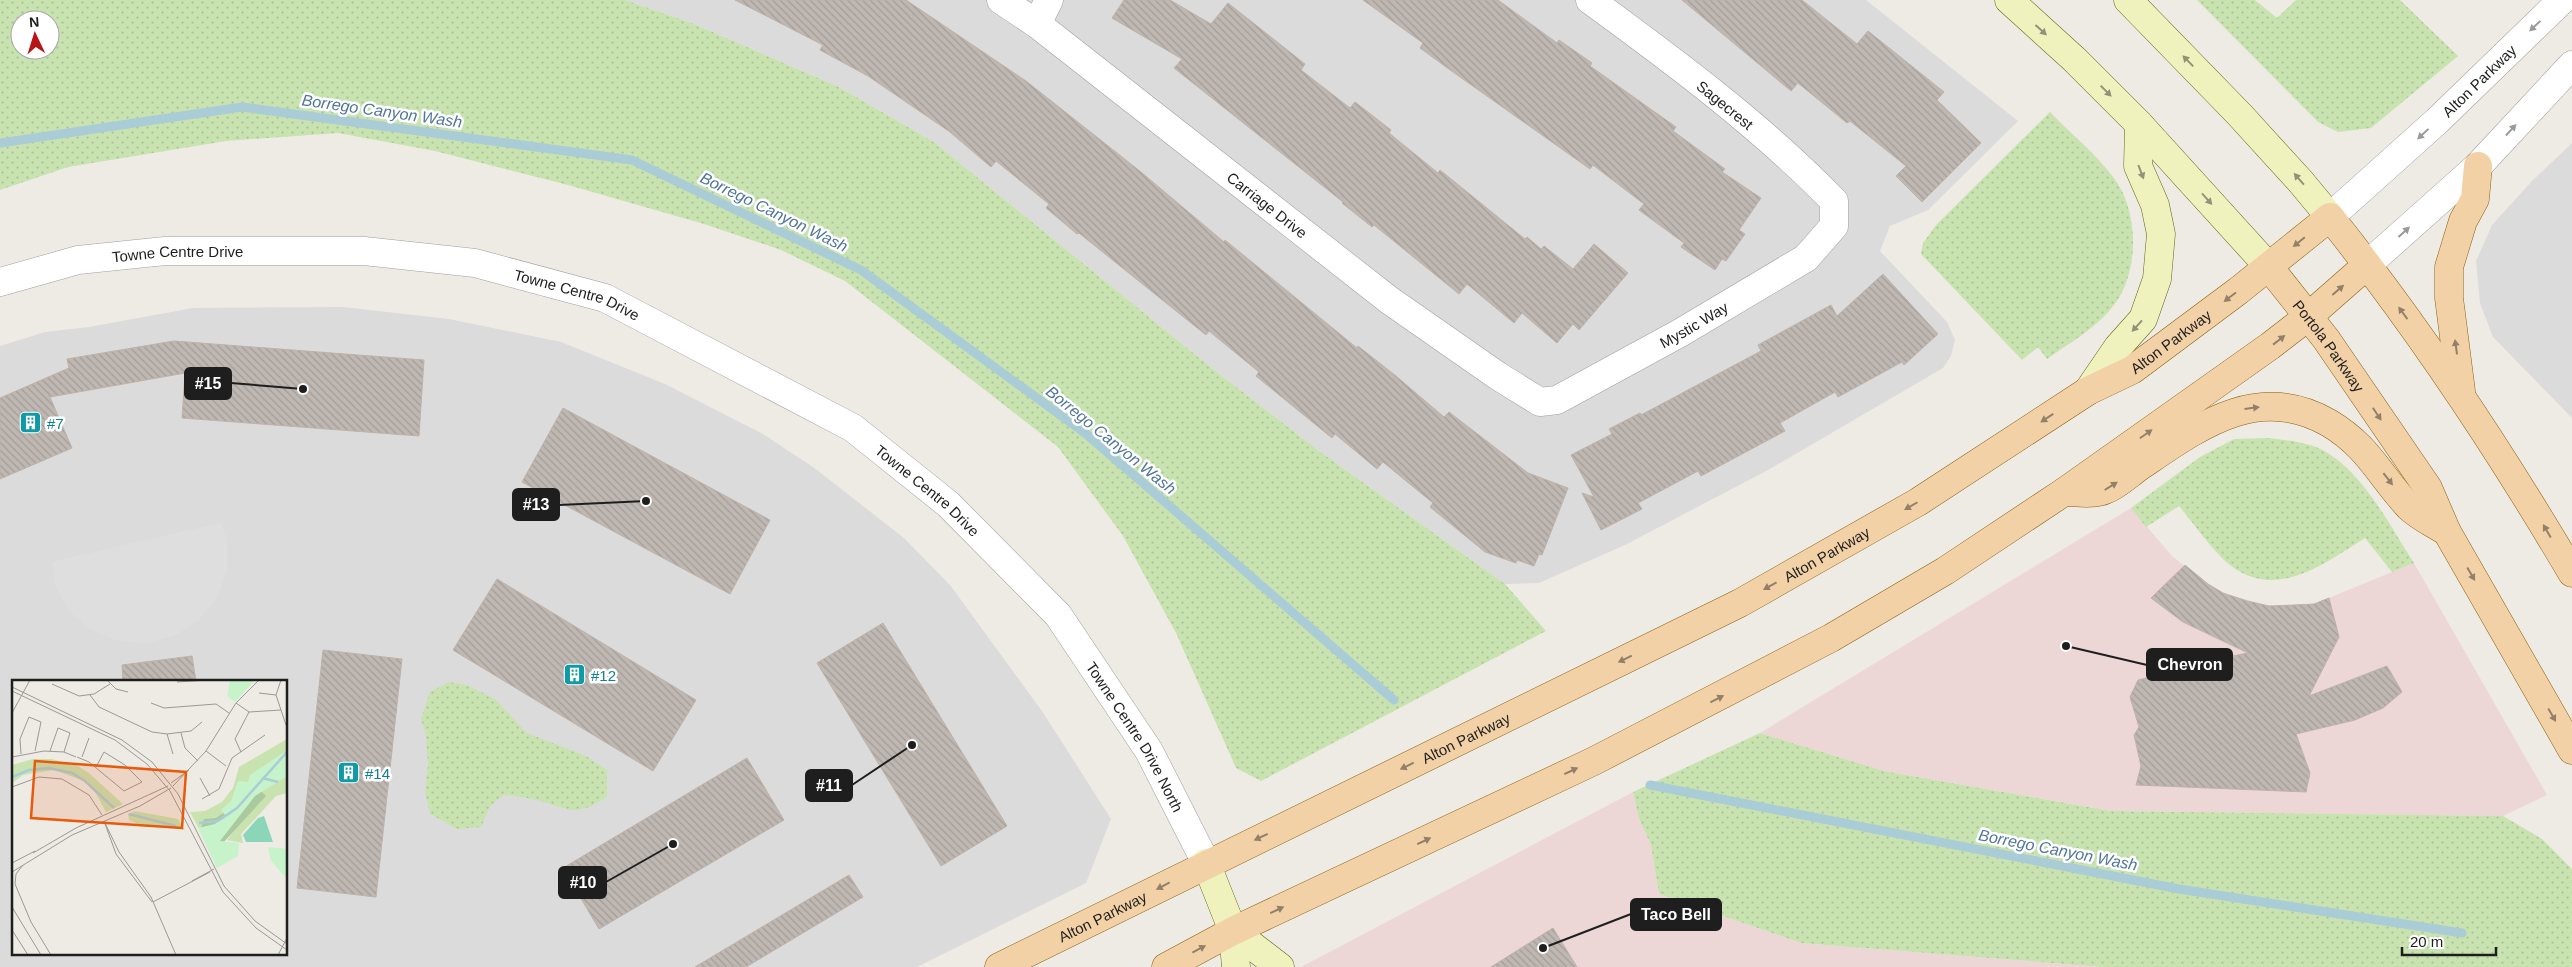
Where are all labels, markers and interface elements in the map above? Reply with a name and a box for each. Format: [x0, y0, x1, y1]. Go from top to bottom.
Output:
north arrow [10, 10, 60, 60]
text: N [28, 14, 40, 30]
one-way arrow [2529, 20, 2541, 32]
one-way arrow [2035, 24, 2048, 35]
street label: Alton Parkway [2438, 41, 2520, 120]
one-way arrow [2182, 55, 2194, 67]
street label: Sagecrest [1693, 77, 1757, 133]
one-way arrow [2100, 85, 2112, 97]
water label: Borrego Canyon Wash [301, 91, 463, 131]
one-way arrow [2505, 125, 2517, 137]
one-way arrow [2417, 128, 2429, 140]
one-way arrow [2137, 165, 2145, 180]
street label: Carriage Drive [1224, 168, 1311, 241]
water label: Borrego Canyon Wash [698, 169, 850, 255]
one-way arrow [2293, 174, 2305, 186]
one-way arrow [2201, 192, 2213, 204]
one-way arrow [2397, 226, 2409, 238]
one-way arrow [2293, 236, 2306, 247]
street label: Towne Centre Drive [111, 242, 243, 265]
street label: Towne Centre Drive [512, 265, 643, 323]
one-way arrow [2332, 284, 2344, 296]
one-way arrow [2224, 291, 2237, 302]
street label: Portola Parkway [2290, 297, 2368, 395]
street label: Mystic Way [1657, 298, 1731, 351]
street label: Alton Parkway [2127, 306, 2214, 377]
one-way arrow [2398, 306, 2408, 319]
one-way arrow [2131, 319, 2143, 331]
one-way arrow [2272, 334, 2285, 345]
one-way arrow [2451, 338, 2459, 354]
callout: #15 [185, 368, 231, 399]
text: #15 [195, 375, 221, 392]
water label: Borrego Canyon Wash [1043, 383, 1179, 498]
one-way arrow [2244, 404, 2260, 412]
one-way arrow [2372, 407, 2382, 420]
building icon: #7 [19, 411, 43, 435]
one-way arrow [2041, 413, 2054, 422]
place label: #7 [47, 415, 64, 432]
one-way arrow [2139, 429, 2153, 439]
street label: Towne Centre Drive [872, 441, 983, 539]
one-way arrow [2383, 473, 2393, 486]
one-way arrow [2104, 481, 2117, 491]
callout: #13 [513, 489, 559, 520]
text: #13 [523, 496, 549, 513]
one-way arrow [1904, 502, 1919, 510]
street label: Alton Parkway [1781, 523, 1873, 585]
one-way arrow [2543, 525, 2552, 538]
one-way arrow [2467, 567, 2476, 581]
one-way arrow [1762, 582, 1777, 590]
callout: Chevron [2147, 649, 2232, 680]
one-way arrow [1618, 655, 1632, 663]
text: Chevron [2158, 656, 2222, 673]
street label: Towne Centre Drive North [1083, 658, 1187, 815]
building icon: #12 [563, 663, 587, 687]
place label: #12 [591, 667, 616, 684]
inset map [12, 680, 288, 954]
one-way arrow [1709, 695, 1724, 703]
one-way arrow [2548, 708, 2557, 722]
street label: Alton Parkway [1419, 709, 1513, 767]
building icon: #14 [337, 761, 361, 785]
one-way arrow [1399, 762, 1414, 770]
place label: #14 [365, 765, 390, 782]
one-way arrow [1564, 767, 1578, 775]
callout: #11 [806, 770, 852, 801]
text: #11 [816, 777, 842, 794]
water label: Borrego Canyon Wash [1977, 826, 2139, 874]
one-way arrow [1254, 834, 1268, 842]
one-way arrow [1417, 836, 1431, 844]
callout: #10 [559, 867, 606, 898]
text: #10 [570, 874, 596, 891]
one-way arrow [1156, 882, 1170, 890]
street label: Alton Parkway [1055, 887, 1149, 945]
callout: Taco Bell [1631, 899, 1721, 930]
one-way arrow [1270, 905, 1284, 913]
text: Taco Bell [1641, 906, 1711, 923]
scale bar [2402, 924, 2496, 956]
text: 20 m [2410, 933, 2443, 950]
one-way arrow [1192, 945, 1207, 953]

